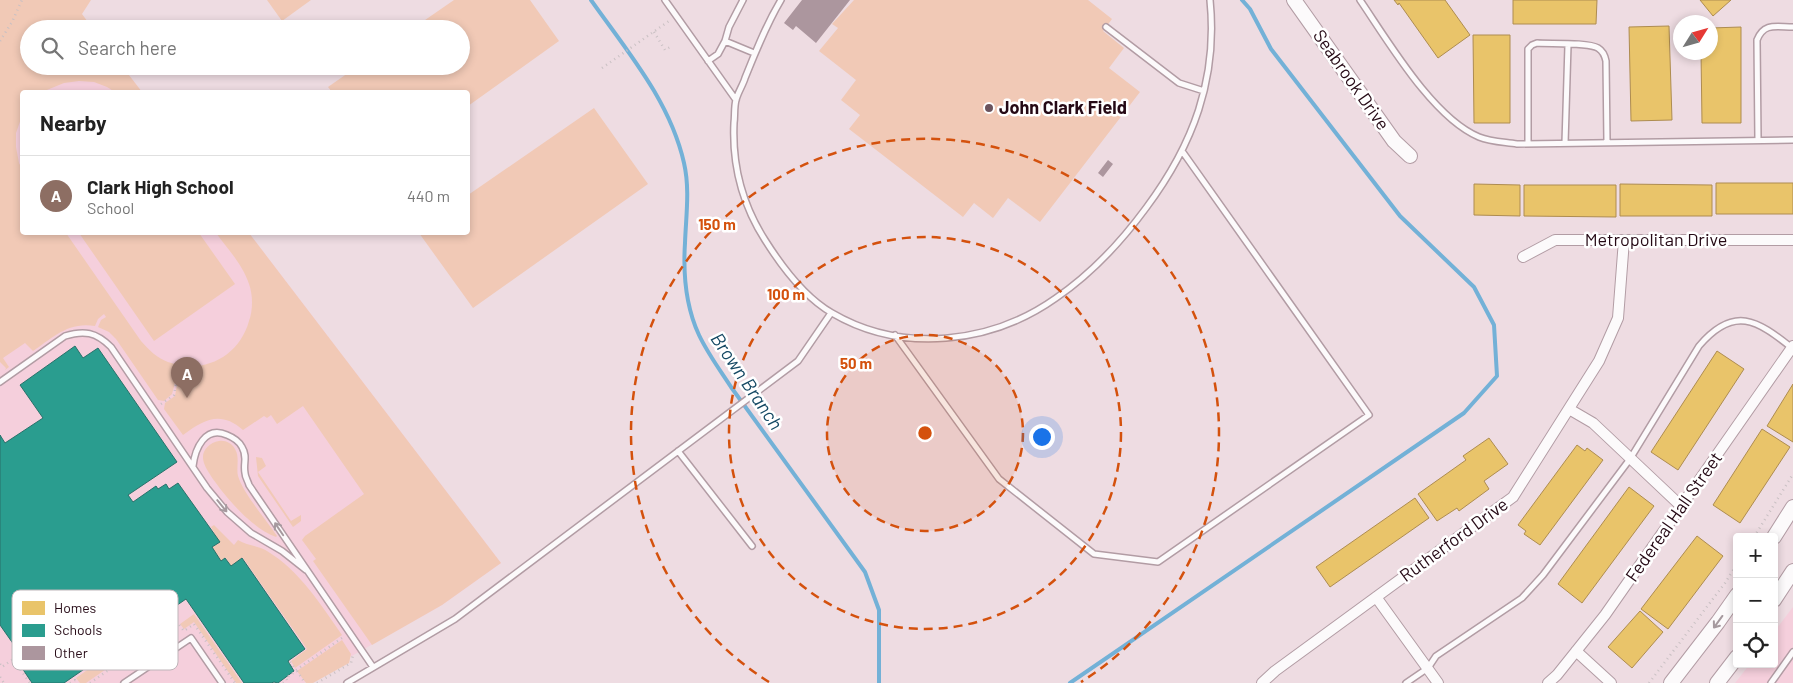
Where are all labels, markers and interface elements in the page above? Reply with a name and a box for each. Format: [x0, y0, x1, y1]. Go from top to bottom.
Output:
north arrow [1673, 15, 1718, 60]
search box [20, 20, 470, 75]
street label: Seabrook Drive [1309, 25, 1395, 134]
icon: search [38, 34, 66, 62]
text: Search here [78, 36, 177, 59]
place label: John Clark Field [999, 96, 1127, 118]
marker: John Clark Field [983, 102, 995, 114]
text: Nearby [40, 110, 106, 135]
text: Clark High School [87, 175, 234, 198]
text: A [51, 186, 61, 205]
text: 440 m [407, 186, 450, 205]
text: School [87, 198, 134, 217]
text: 150 m [698, 215, 736, 233]
street label: Metropolitan Drive [1585, 228, 1727, 250]
text: 100 m [767, 285, 805, 303]
water label: Brown Branch [707, 328, 788, 434]
text: 50 m [840, 354, 872, 372]
pin: A [171, 357, 203, 398]
centre of rings [916, 424, 934, 442]
your location [1029, 424, 1055, 450]
street label: Federeal Hall Street [1620, 447, 1726, 586]
street label: Rutherford Drive [1395, 493, 1512, 586]
one-way arrow [216, 499, 227, 512]
one-way arrow [274, 522, 284, 536]
map controls [1733, 533, 1778, 668]
button: + [1733, 533, 1778, 578]
button: − [1733, 578, 1778, 623]
legend [12, 590, 178, 670]
text: Homes [54, 599, 97, 616]
one-way arrow [1713, 614, 1723, 628]
text: Schools [54, 621, 102, 638]
button: locate [1733, 623, 1778, 668]
text: Other [54, 644, 88, 661]

